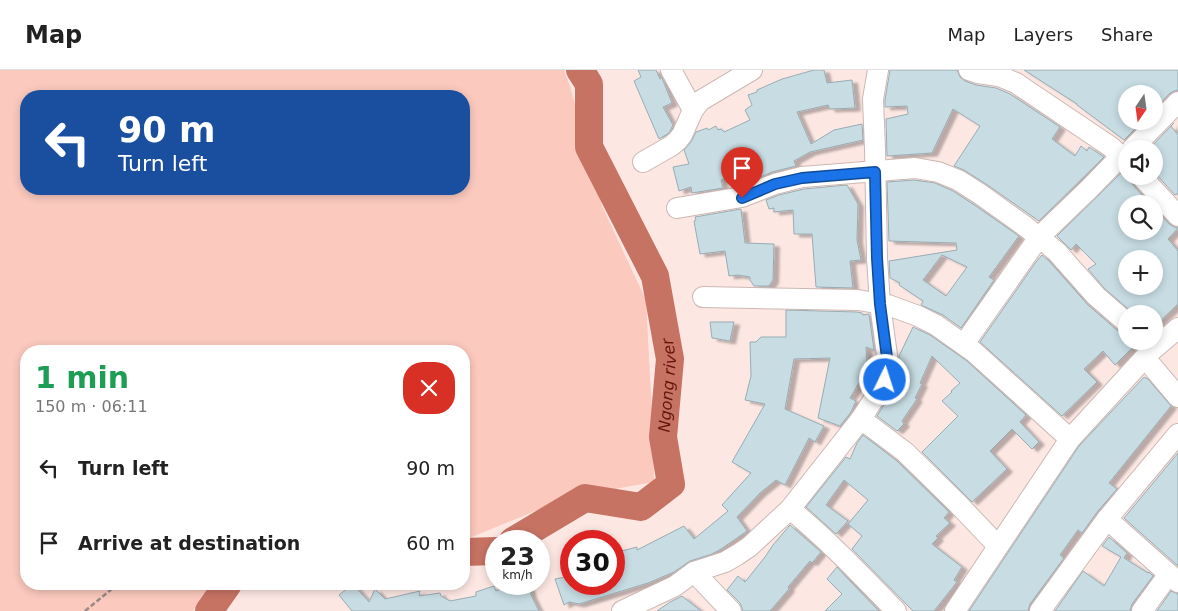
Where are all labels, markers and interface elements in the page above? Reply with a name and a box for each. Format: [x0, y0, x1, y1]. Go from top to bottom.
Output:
text: Map [25, 21, 82, 49]
text: Map [947, 24, 985, 45]
text: Layers [1013, 24, 1073, 45]
text: Share [1101, 24, 1153, 45]
north arrow [1118, 85, 1162, 130]
map controls [1118, 85, 1163, 350]
icon: left [35, 110, 100, 175]
text: 90 m [118, 110, 215, 150]
button: sound [1118, 140, 1163, 185]
pin [721, 147, 763, 198]
text: Turn left [118, 151, 207, 176]
icon: arrive [728, 154, 756, 182]
button: search [1118, 195, 1163, 240]
button: + [1118, 250, 1163, 295]
button: − [1118, 305, 1163, 350]
water label: Ngong river [654, 335, 680, 433]
position arrow [858, 353, 910, 405]
text: 1 min [35, 360, 129, 395]
button: close [403, 362, 455, 414]
text: 150 m · 06:11 [35, 397, 148, 416]
icon: left [35, 454, 63, 482]
text: Turn left [78, 457, 169, 479]
text: 90 m [406, 457, 455, 479]
icon: arrive [35, 529, 63, 557]
speed limit sign: 30 [560, 530, 625, 595]
text: Arrive at destination [78, 532, 300, 554]
text: 60 m [406, 532, 455, 554]
text: 23 [500, 542, 535, 571]
text: km/h [502, 568, 533, 582]

